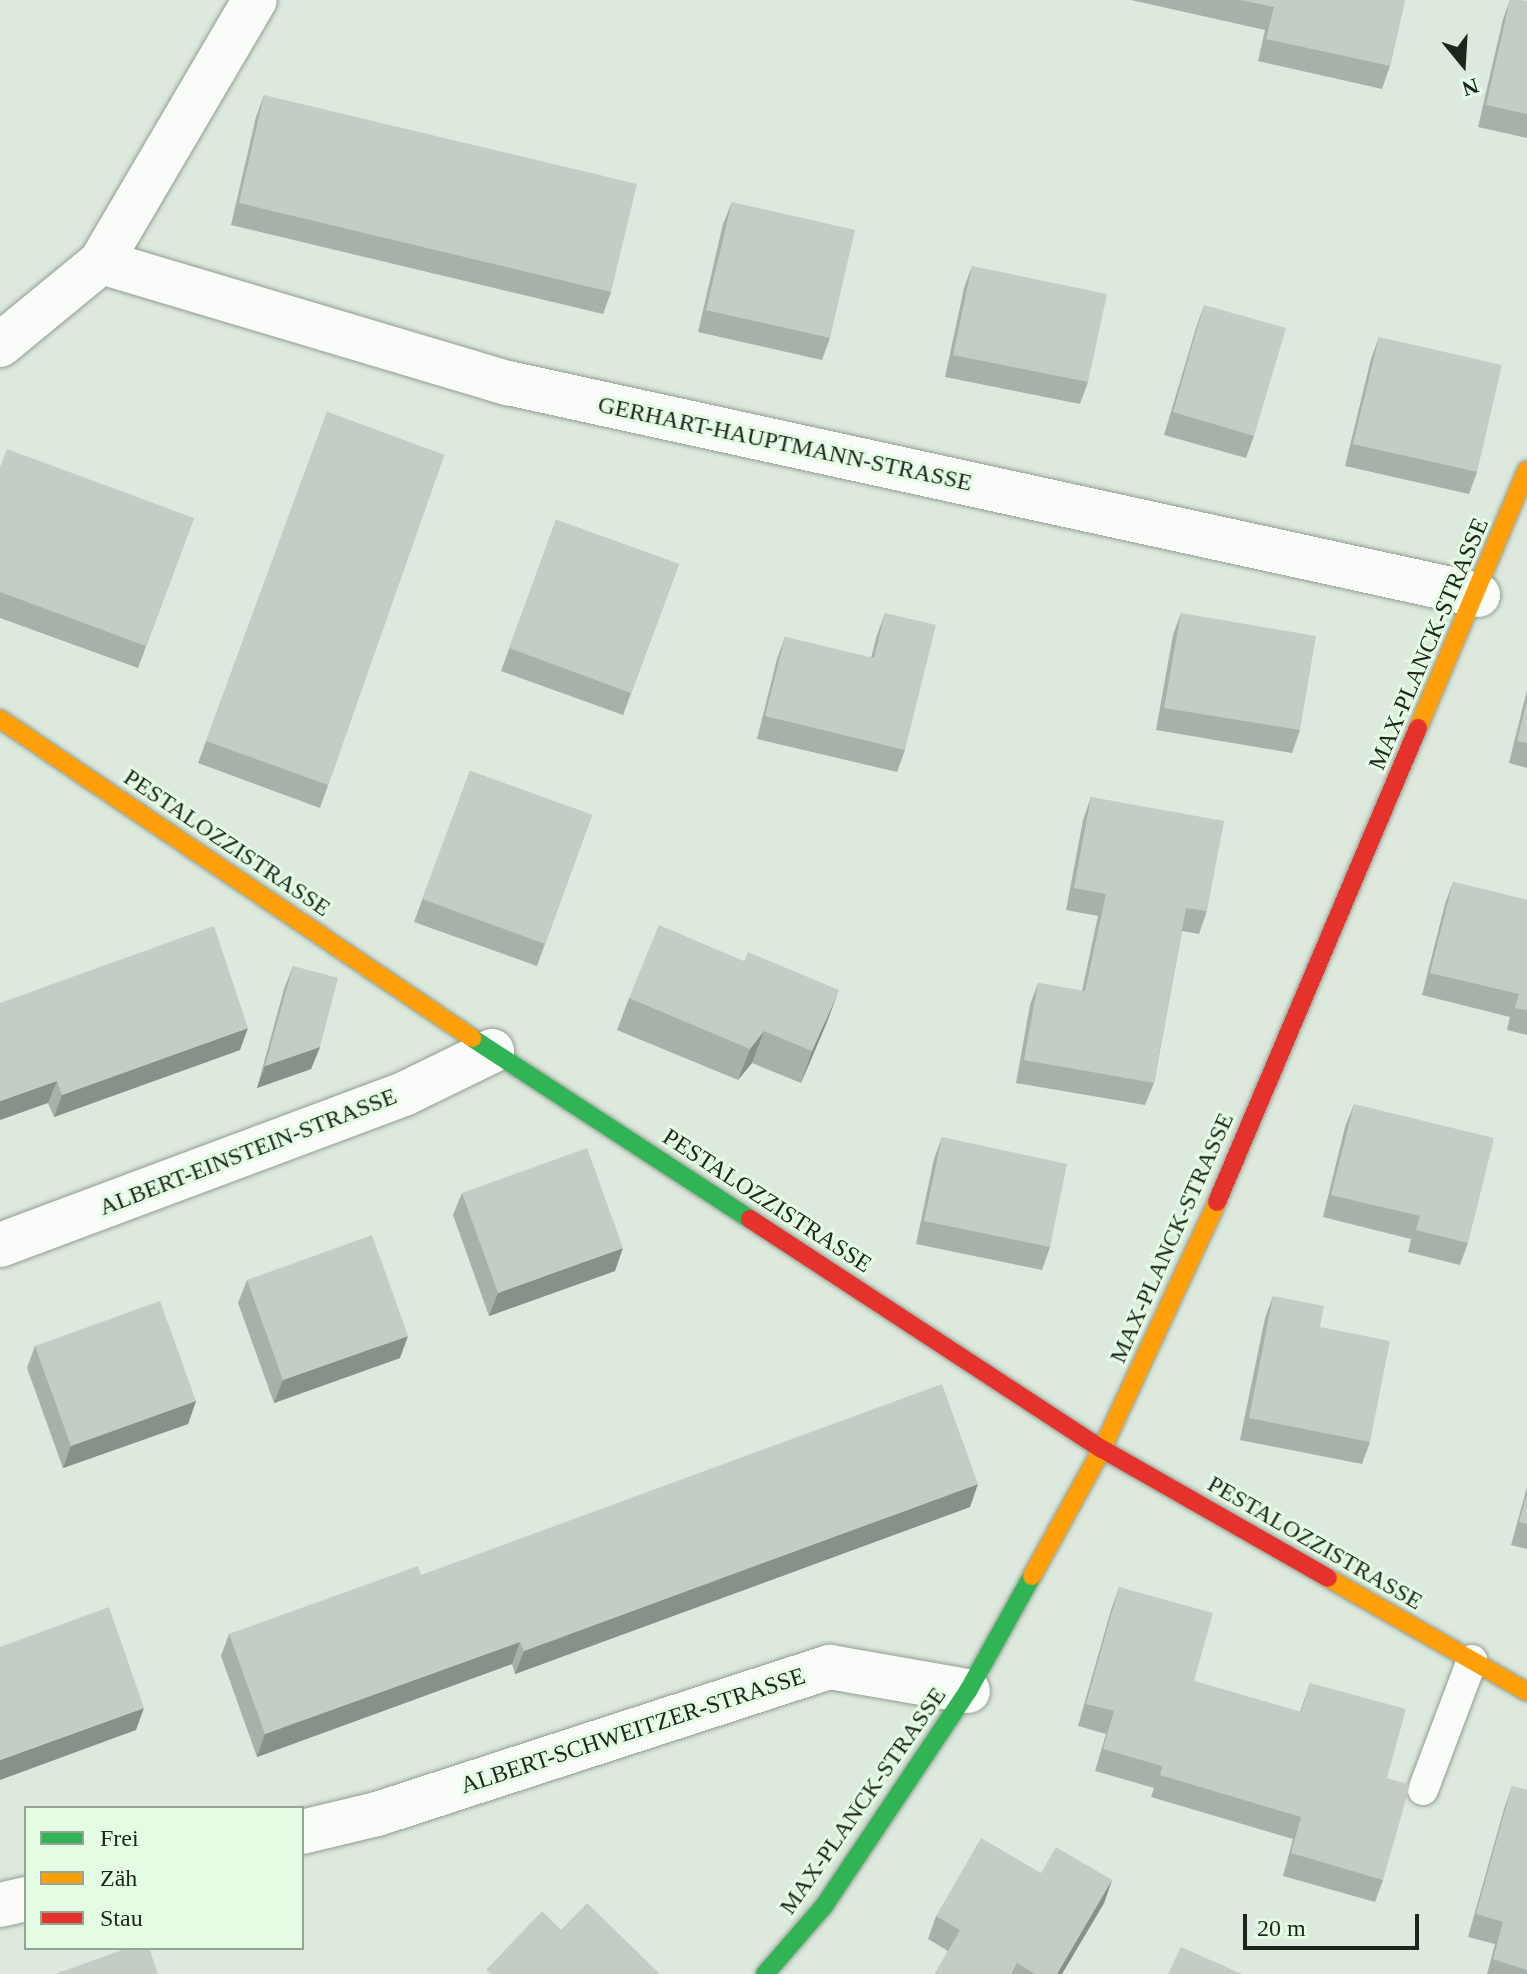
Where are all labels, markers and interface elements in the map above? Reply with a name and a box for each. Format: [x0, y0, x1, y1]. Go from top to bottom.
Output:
north arrow [1423, 24, 1503, 104]
text: N [1459, 73, 1482, 102]
street label: GERHART-HAUPTMANN-STRASSE [595, 390, 975, 498]
street label: MAX-PLANCK-STRASSE [1363, 514, 1495, 774]
street label: PESTALOZZISTRASSE [118, 763, 336, 923]
street label: ALBERT-EINSTEIN-STRASSE [95, 1082, 401, 1222]
street label: MAX-PLANCK-STRASSE [1104, 1108, 1240, 1368]
street label: PESTALOZZISTRASSE [657, 1123, 877, 1279]
street label: PESTALOZZISTRASSE [1202, 1470, 1428, 1616]
street label: ALBERT-SCHWEITZER-STRASSE [457, 1662, 809, 1800]
street label: MAX-PLANCK-STRASSE [774, 1682, 952, 1920]
legend [24, 1806, 304, 1950]
text: Frei [100, 1825, 139, 1851]
text: Zäh [100, 1865, 137, 1891]
scale bar [1247, 1898, 1423, 1948]
text: Stau [100, 1905, 143, 1931]
text: 20 m [1257, 1915, 1306, 1941]

